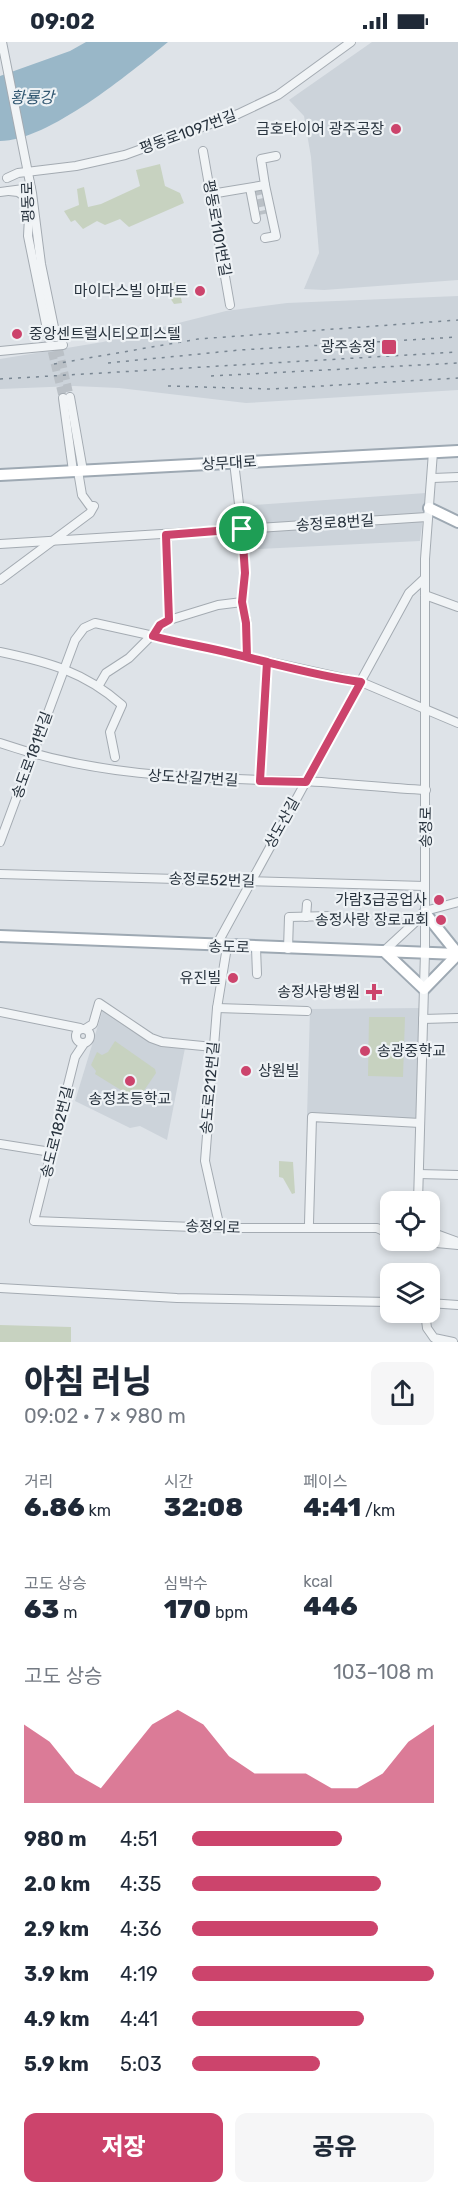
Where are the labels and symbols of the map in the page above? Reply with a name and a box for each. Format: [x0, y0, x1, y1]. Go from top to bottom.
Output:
water label: 황룡강 [10, 88, 56, 107]
street label: 평동로1097번길 [137, 106, 239, 158]
place label: 금호타이어 광주공장 [256, 120, 384, 138]
marker: 금호타이어 광주공장 [389, 122, 403, 136]
street label: 평동로1101번길 [200, 178, 234, 278]
street label: 평동로 [18, 181, 38, 223]
place label: 마이다스빌 아파트 [74, 282, 188, 300]
marker: 마이다스빌 아파트 [193, 284, 207, 298]
place label: 중앙센트럴시티오피스텔 [29, 325, 181, 343]
marker: 중앙센트럴시티오피스텔 [10, 327, 24, 341]
place label: 광주송정 [321, 338, 376, 356]
marker: 광주송정 [380, 338, 398, 356]
street label: 상무대로 [201, 453, 257, 473]
pin [216, 503, 267, 554]
street label: 송정로8번길 [295, 511, 375, 535]
street label: 송도로181번길 [8, 709, 56, 801]
street label: 상도산길7번길 [147, 767, 239, 789]
street label: 상도산길 [261, 794, 303, 852]
street label: 송정로 [417, 806, 435, 848]
street label: 송정로52번길 [168, 869, 256, 891]
place label: 가람3급공업사 [335, 891, 427, 909]
marker: 가람3급공업사 [432, 893, 446, 907]
place label: 송정사랑 장로교회 [315, 911, 429, 929]
marker: 송정사랑 장로교회 [434, 913, 448, 927]
street label: 송도로 [208, 937, 250, 957]
place label: 유진빌 [180, 969, 221, 987]
marker: 유진빌 [226, 971, 240, 985]
place label: 송정사랑병원 [277, 983, 360, 1001]
marker: 송정사랑병원 [365, 983, 383, 1001]
street label: 송도로212번길 [197, 1041, 223, 1135]
place label: 송광중학교 [377, 1042, 446, 1060]
marker: 송광중학교 [358, 1044, 372, 1058]
place label: 상원빌 [258, 1062, 299, 1080]
marker: 상원빌 [239, 1064, 253, 1078]
marker: 송정초등학교 [123, 1074, 137, 1088]
street label: 송도로182번길 [37, 1084, 77, 1180]
place label: 송정초등학교 [89, 1090, 171, 1108]
street label: 송정외로 [185, 1217, 241, 1237]

